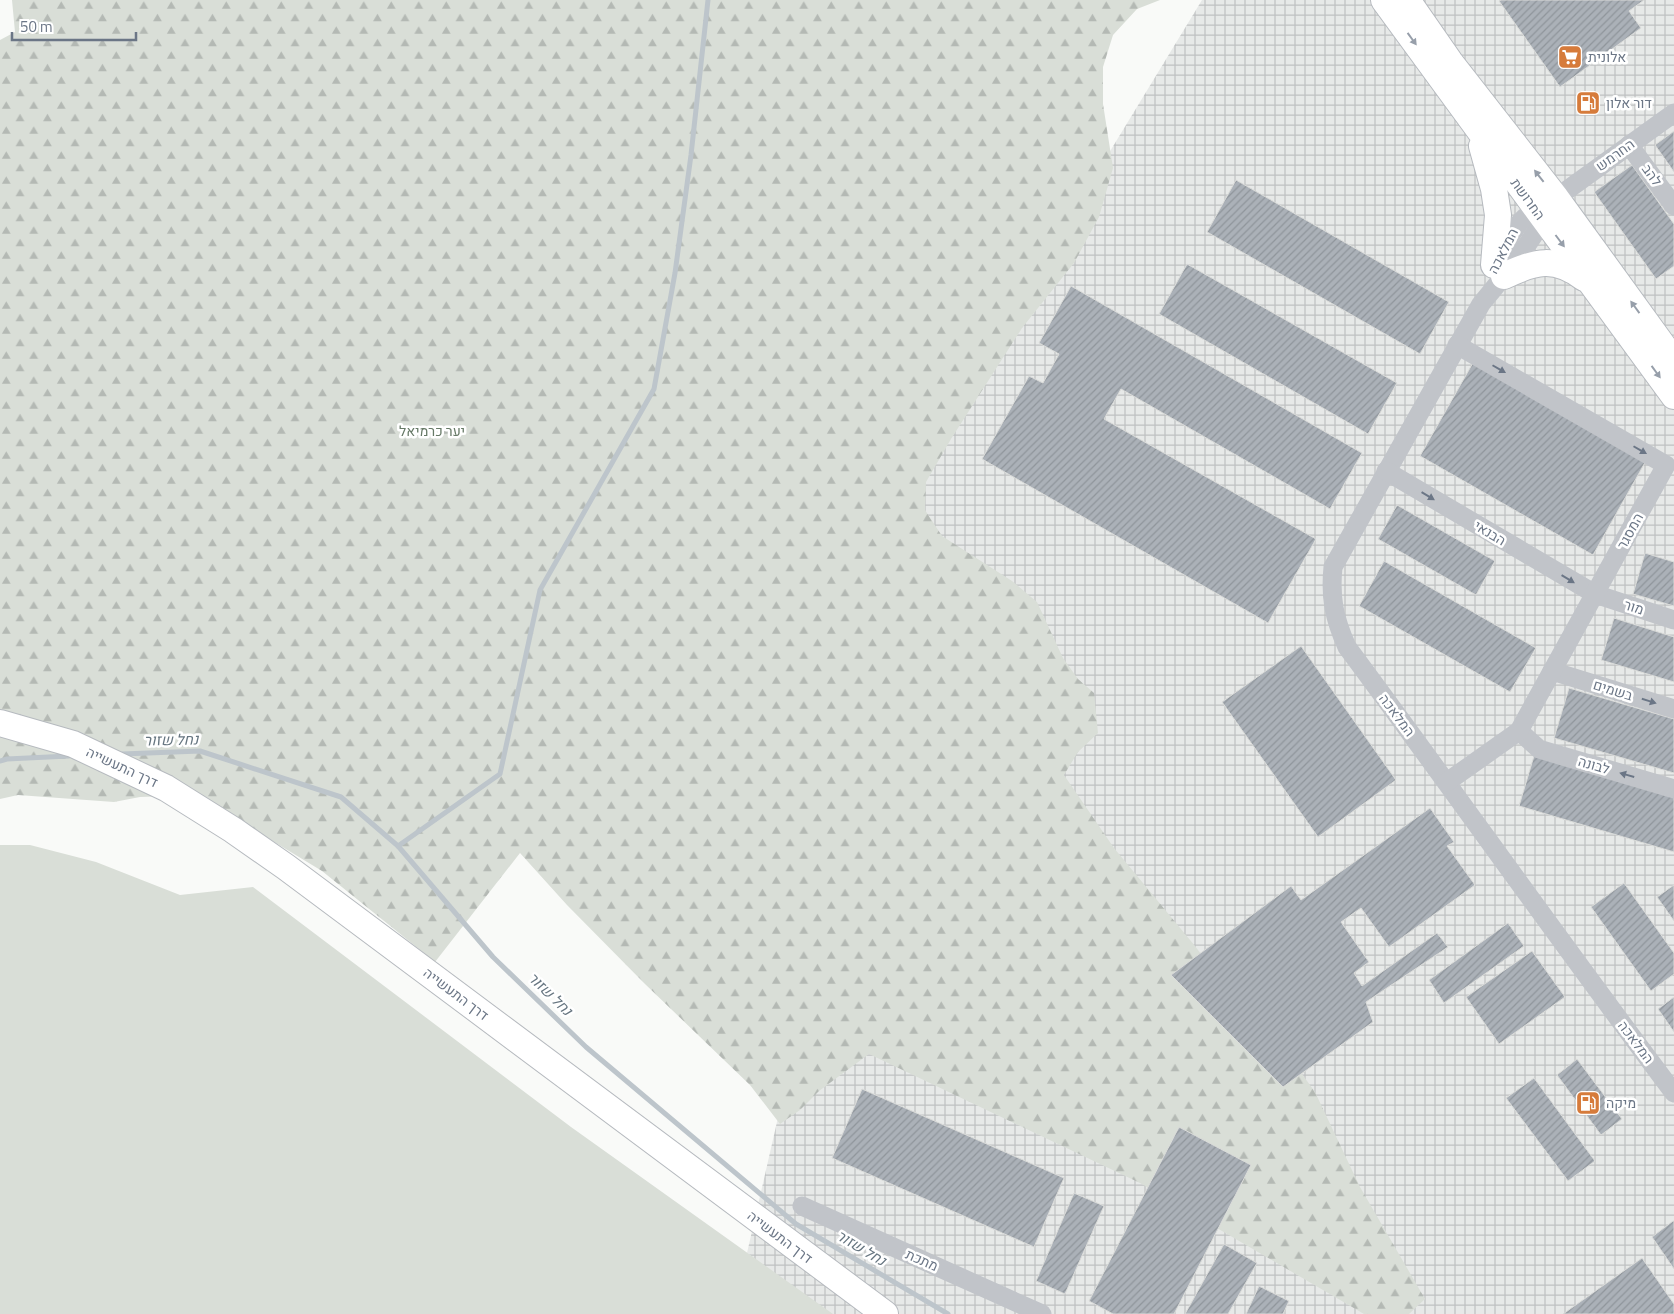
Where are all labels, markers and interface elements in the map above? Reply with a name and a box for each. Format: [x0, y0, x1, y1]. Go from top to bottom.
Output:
scale bar [12, 10, 136, 42]
text: 50 m [20, 15, 53, 38]
one-way arrow [1407, 33, 1417, 46]
supermarket icon: אלונית [1557, 44, 1583, 70]
place label: אלונית [1588, 46, 1626, 67]
fuel station icon: דור אלון [1575, 90, 1601, 116]
place label: דור אלון [1606, 92, 1652, 113]
street label: החרמש [1591, 133, 1639, 176]
street label: להב [1637, 159, 1668, 190]
one-way arrow [1533, 170, 1544, 183]
street label: החרושת [1506, 173, 1551, 224]
street label: המלאכה [1482, 224, 1523, 277]
one-way arrow [1555, 234, 1565, 248]
one-way arrow [1630, 300, 1640, 314]
one-way arrow [1492, 365, 1507, 373]
one-way arrow [1651, 365, 1661, 379]
park label: יער כרמיאל [399, 420, 465, 441]
one-way arrow [1633, 446, 1647, 454]
one-way arrow [1422, 491, 1435, 500]
street label: המסגר [1611, 509, 1648, 553]
street label: הבנאי [1470, 515, 1510, 550]
one-way arrow [1561, 574, 1574, 583]
street label: מור [1621, 593, 1647, 620]
street label: בשמים [1591, 674, 1636, 706]
street label: המלאכה [1374, 689, 1421, 741]
one-way arrow [1642, 698, 1657, 706]
water label: נחל שזור [144, 727, 200, 751]
street label: דרך התעשייה [83, 741, 162, 792]
street label: לבונה [1576, 750, 1612, 779]
one-way arrow [1620, 771, 1635, 779]
street label: דרך התעשייה [419, 962, 493, 1025]
water label: נחל שזור [523, 966, 579, 1022]
street label: המלאכה [1613, 1016, 1660, 1068]
fuel station icon: מיקה [1575, 1090, 1601, 1116]
place label: מיקה [1606, 1092, 1636, 1113]
street label: דרך התעשייה [743, 1205, 817, 1268]
water label: נחל שזור [832, 1224, 892, 1272]
street label: מתכת [902, 1243, 942, 1276]

